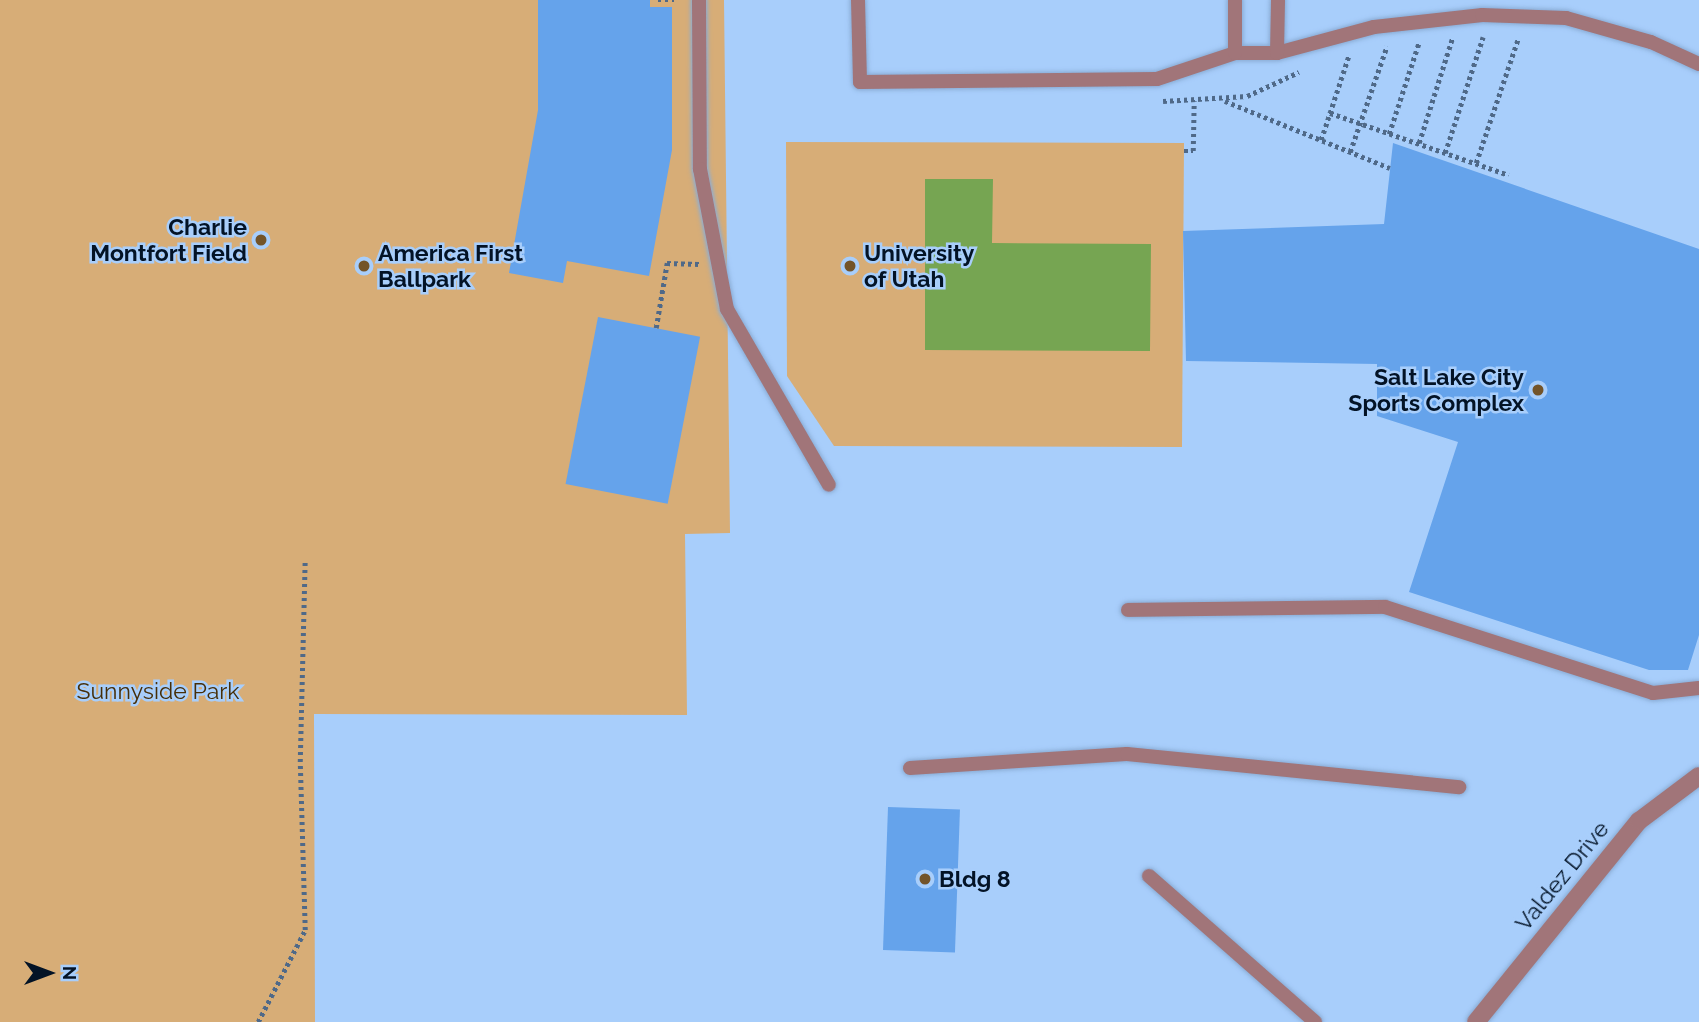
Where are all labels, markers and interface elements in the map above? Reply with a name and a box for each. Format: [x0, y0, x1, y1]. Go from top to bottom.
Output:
place label: Charlie Montfort Field [90, 213, 247, 267]
marker: Charlie Montfort Field [253, 232, 269, 248]
place label: America First Ballpark [378, 239, 523, 293]
place label: University of Utah [864, 239, 974, 293]
marker: America First Ballpark [356, 258, 372, 274]
marker: University of Utah [842, 258, 858, 274]
place label: Salt Lake City Sports Complex [1348, 363, 1524, 417]
marker: Salt Lake City Sports Complex [1530, 382, 1546, 398]
park label: Sunnyside Park [76, 677, 240, 705]
street label: Valdez Drive [1509, 816, 1615, 936]
place label: Bldg 8 [939, 865, 1011, 893]
marker: Bldg 8 [917, 871, 933, 887]
north arrow [14, 938, 84, 1008]
text: N [59, 966, 81, 980]

